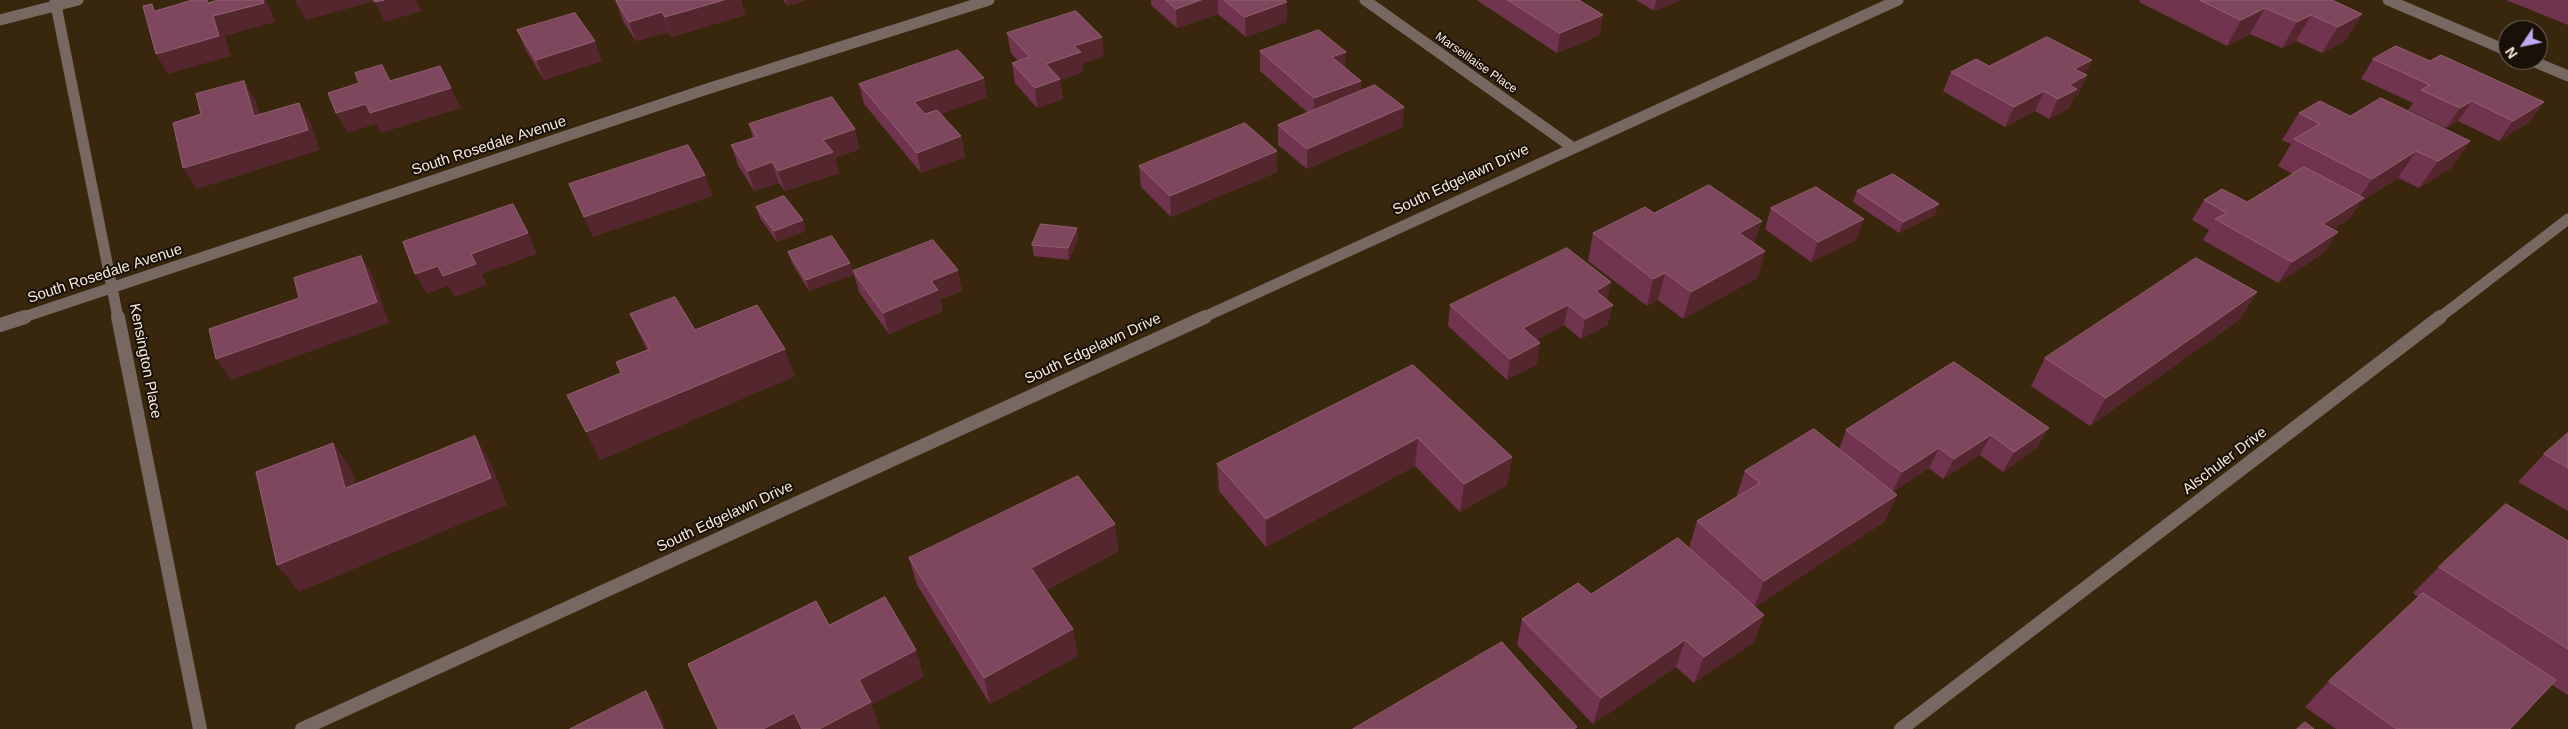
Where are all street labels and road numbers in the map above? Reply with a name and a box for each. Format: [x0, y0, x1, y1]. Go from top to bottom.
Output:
street label: Marseillaise Place [1432, 29, 1520, 97]
street label: South Rosedale Avenue [409, 112, 569, 180]
street label: South Edgelawn Drive [1390, 140, 1532, 220]
street label: South Rosedale Avenue [25, 240, 185, 308]
street label: Kensington Place [125, 302, 165, 420]
street label: South Edgelawn Drive [1022, 309, 1164, 389]
street label: Alschuler Drive [2179, 423, 2271, 499]
street label: South Edgelawn Drive [654, 477, 796, 557]

